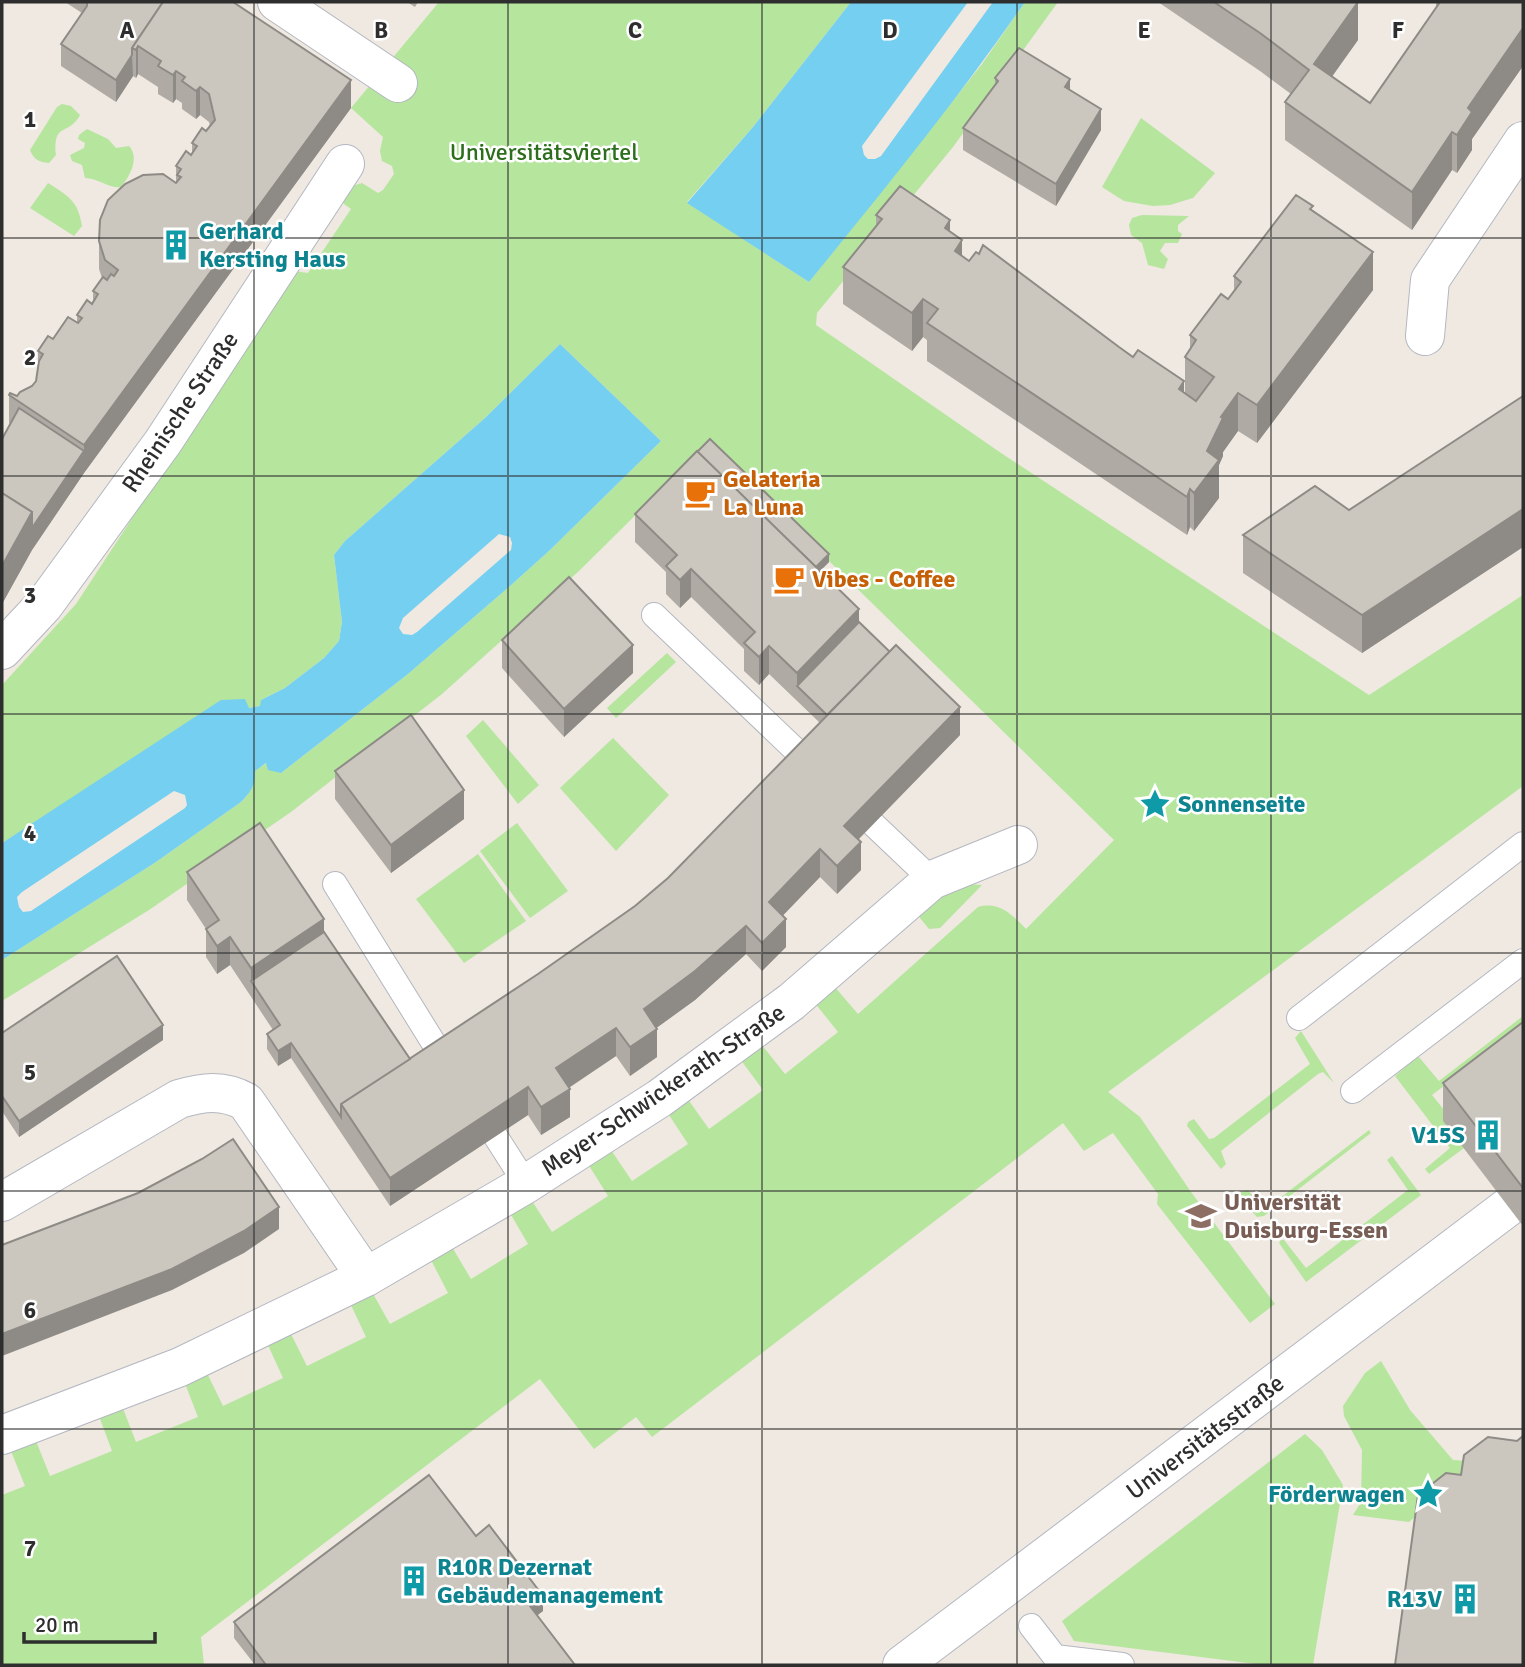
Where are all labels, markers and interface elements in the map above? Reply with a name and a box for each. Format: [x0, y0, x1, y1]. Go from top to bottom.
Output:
text: A [120, 16, 135, 45]
text: B [374, 16, 388, 45]
text: C [628, 16, 642, 45]
text: D [882, 16, 898, 45]
text: E [1137, 16, 1151, 45]
text: F [1392, 16, 1404, 45]
text: 1 [24, 105, 36, 134]
park label: Universitätsviertel [450, 137, 638, 167]
place label: Gerhard Kersting Haus [199, 216, 346, 274]
building icon: Gerhard Kersting Haus [159, 228, 193, 262]
street label: Rheinische Straße [115, 326, 245, 498]
text: 2 [24, 343, 36, 372]
place label: Gelateria La Luna [723, 464, 821, 522]
cafe icon: Gelateria La Luna [683, 476, 717, 510]
cafe icon: Vibes - Coffee [772, 562, 806, 596]
place label: Vibes - Coffee [812, 564, 955, 594]
text: 3 [24, 581, 36, 610]
place icon: Sonnenseite [1138, 787, 1172, 821]
place label: Sonnenseite [1178, 789, 1306, 819]
text: 4 [24, 819, 36, 848]
street label: Meyer-Schwickerath-Straße [535, 997, 791, 1183]
text: 5 [24, 1058, 36, 1087]
building icon: V15S [1471, 1118, 1505, 1152]
place label: V15S [1411, 1120, 1465, 1150]
place label: Universität Duisburg-Essen [1224, 1187, 1388, 1245]
school or university icon: Universität Duisburg-Essen [1184, 1199, 1218, 1233]
text: 6 [24, 1296, 36, 1325]
street label: Universitätsstraße [1120, 1368, 1290, 1506]
place icon: Förderwagen [1411, 1477, 1445, 1511]
place label: Förderwagen [1268, 1479, 1405, 1509]
text: 7 [24, 1534, 36, 1563]
place label: R10R Dezernat Gebäudemanagement [437, 1552, 663, 1610]
building icon: R10R Dezernat Gebäudemanagement [397, 1564, 431, 1598]
building icon: R13V [1448, 1582, 1482, 1616]
place label: R13V [1387, 1584, 1442, 1614]
scale bar [24, 1600, 156, 1644]
text: 20 m [35, 1612, 79, 1638]

